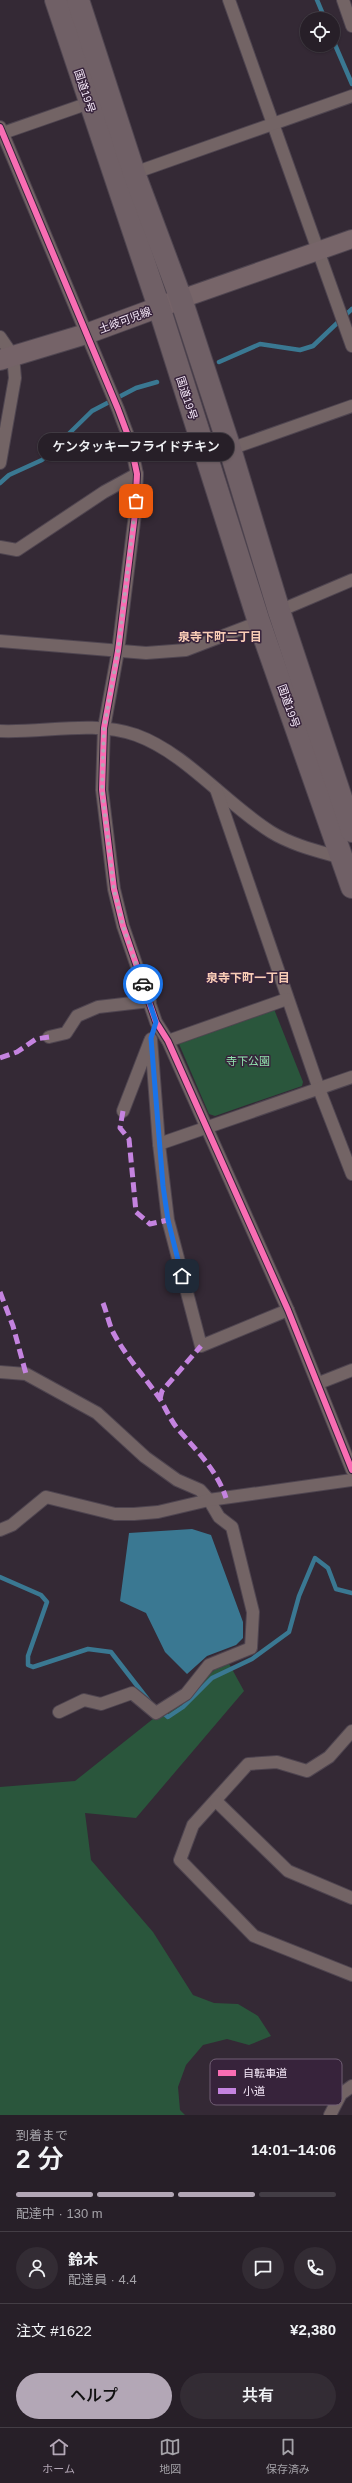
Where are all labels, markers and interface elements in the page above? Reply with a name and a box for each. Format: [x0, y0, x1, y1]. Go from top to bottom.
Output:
map controls [300, 12, 340, 52]
button: locate [300, 12, 340, 52]
street label: 国道19号 [72, 68, 98, 114]
street label: 土岐可児線 [97, 305, 153, 335]
street label: 国道19号 [174, 375, 200, 421]
callout: ケンタッキーフライドチキン [38, 433, 234, 461]
text: ケンタッキーフライドチキン [52, 439, 220, 454]
pin [119, 484, 153, 518]
icon: bag [125, 490, 147, 512]
district label: 泉寺下町二丁目 [178, 630, 262, 644]
street label: 国道19号 [276, 683, 302, 729]
courier [123, 964, 163, 1004]
district label: 泉寺下町一丁目 [206, 971, 290, 985]
icon: car [132, 973, 154, 995]
park label: 寺下公園 [226, 1055, 270, 1067]
pin [165, 1259, 199, 1293]
icon: home [171, 1265, 193, 1287]
legend [210, 2059, 342, 2105]
text: 自転車道 [243, 2067, 287, 2079]
text: 小道 [243, 2085, 265, 2097]
text: 到着まで [16, 2128, 68, 2143]
text: 14:01–14:06 [251, 2141, 336, 2158]
text: 2 分 [16, 2144, 64, 2174]
text: 配達中 · 130 m [16, 2206, 103, 2221]
button: person [16, 2247, 58, 2289]
button: chat [242, 2247, 284, 2289]
button: phone [294, 2247, 336, 2289]
text: 鈴木 [68, 2251, 98, 2268]
text: 配達員 · 4.4 [68, 2272, 137, 2287]
text: ¥2,380 [290, 2321, 336, 2338]
text: 注文 #1622 [16, 2322, 92, 2339]
button: ヘルプ [16, 2373, 172, 2419]
button: 共有 [180, 2373, 336, 2419]
tab: ホーム [42, 2436, 75, 2476]
tab: 地図 [159, 2436, 181, 2476]
tab: 保存済み [266, 2436, 310, 2476]

